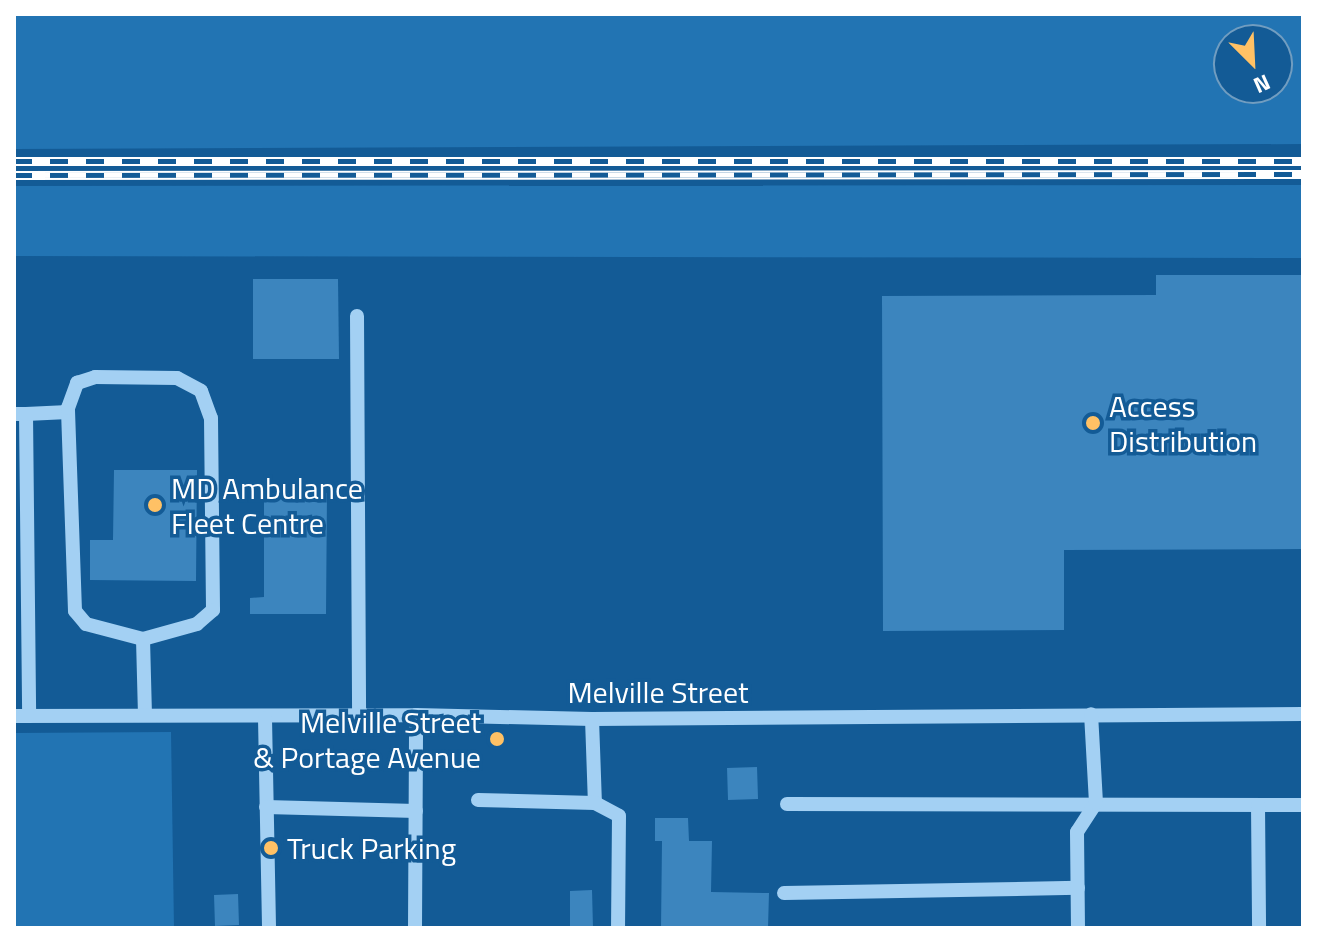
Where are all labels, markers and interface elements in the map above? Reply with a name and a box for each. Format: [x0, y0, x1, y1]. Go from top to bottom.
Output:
north arrow [1213, 24, 1293, 104]
text: N [1248, 65, 1276, 103]
place label: Access Distribution [1109, 388, 1257, 458]
marker: Access Distribution [1084, 414, 1102, 432]
place label: MD Ambulance Fleet Centre [171, 470, 363, 540]
marker: MD Ambulance Fleet Centre [146, 496, 164, 514]
street label: Melville Street [567, 674, 749, 710]
place label: Melville Street & Portage Avenue [253, 704, 481, 774]
marker: Melville Street & Portage Avenue [488, 730, 506, 748]
place label: Truck Parking [287, 830, 456, 866]
marker: Truck Parking [262, 839, 280, 857]

